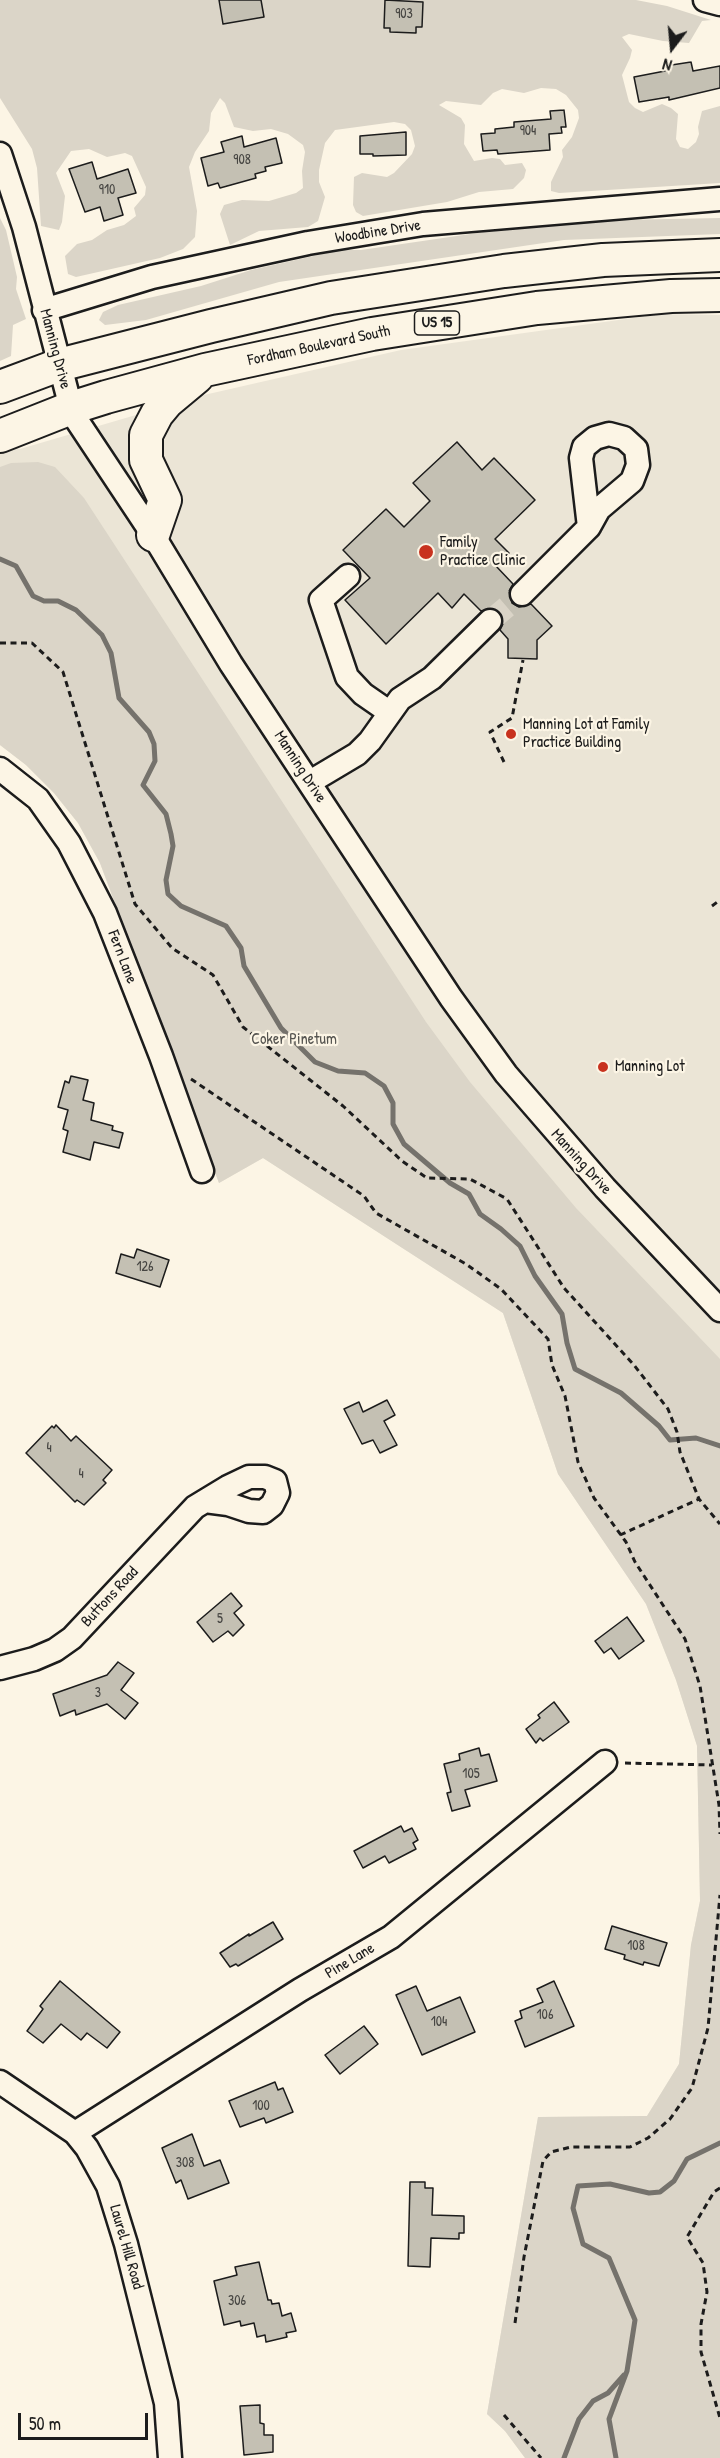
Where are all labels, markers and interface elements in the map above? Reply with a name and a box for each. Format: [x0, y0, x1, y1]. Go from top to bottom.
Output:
house number: 903 [395, 6, 413, 22]
north arrow [642, 18, 702, 78]
text: N [660, 54, 674, 77]
house number: 904 [520, 123, 536, 139]
house number: 908 [233, 152, 251, 168]
house number: 910 [99, 182, 115, 198]
street label: Woodbine Drive [334, 216, 422, 248]
street label: Manning Drive [35, 307, 75, 391]
road number: US 15 [414, 311, 460, 335]
street label: Fordham Boulevard South [246, 322, 392, 370]
place label: Family Practice Clinic [440, 533, 525, 571]
marker: Family Practice Clinic [417, 543, 435, 561]
place label: Manning Lot at Family Practice Building [523, 715, 650, 753]
street label: Manning Drive [270, 727, 330, 807]
marker: Manning Lot at Family Practice Building [504, 727, 518, 741]
street label: Fern Lane [103, 928, 141, 986]
park label: Coker Pinetum [251, 1030, 337, 1050]
place label: Manning Lot [615, 1057, 685, 1077]
marker: Manning Lot [596, 1060, 610, 1074]
street label: Manning Drive [546, 1125, 616, 1199]
house number: 126 [136, 1259, 154, 1275]
house number: 4 [46, 1440, 52, 1456]
house number: 4 [78, 1466, 84, 1482]
street label: Buttons Road [77, 1563, 143, 1631]
house number: 5 [217, 1611, 223, 1627]
house number: 3 [95, 1685, 101, 1701]
house number: 105 [462, 1766, 480, 1782]
house number: 108 [627, 1938, 645, 1954]
street label: Pine Lane [322, 1939, 378, 1983]
house number: 106 [537, 2007, 553, 2023]
house number: 104 [431, 2014, 447, 2030]
house number: 100 [252, 2098, 270, 2114]
house number: 308 [176, 2155, 194, 2171]
street label: Laurel Hill Road [105, 2203, 147, 2291]
house number: 306 [228, 2293, 246, 2309]
scale bar [21, 2401, 152, 2439]
text: 50 m [29, 2411, 61, 2436]

